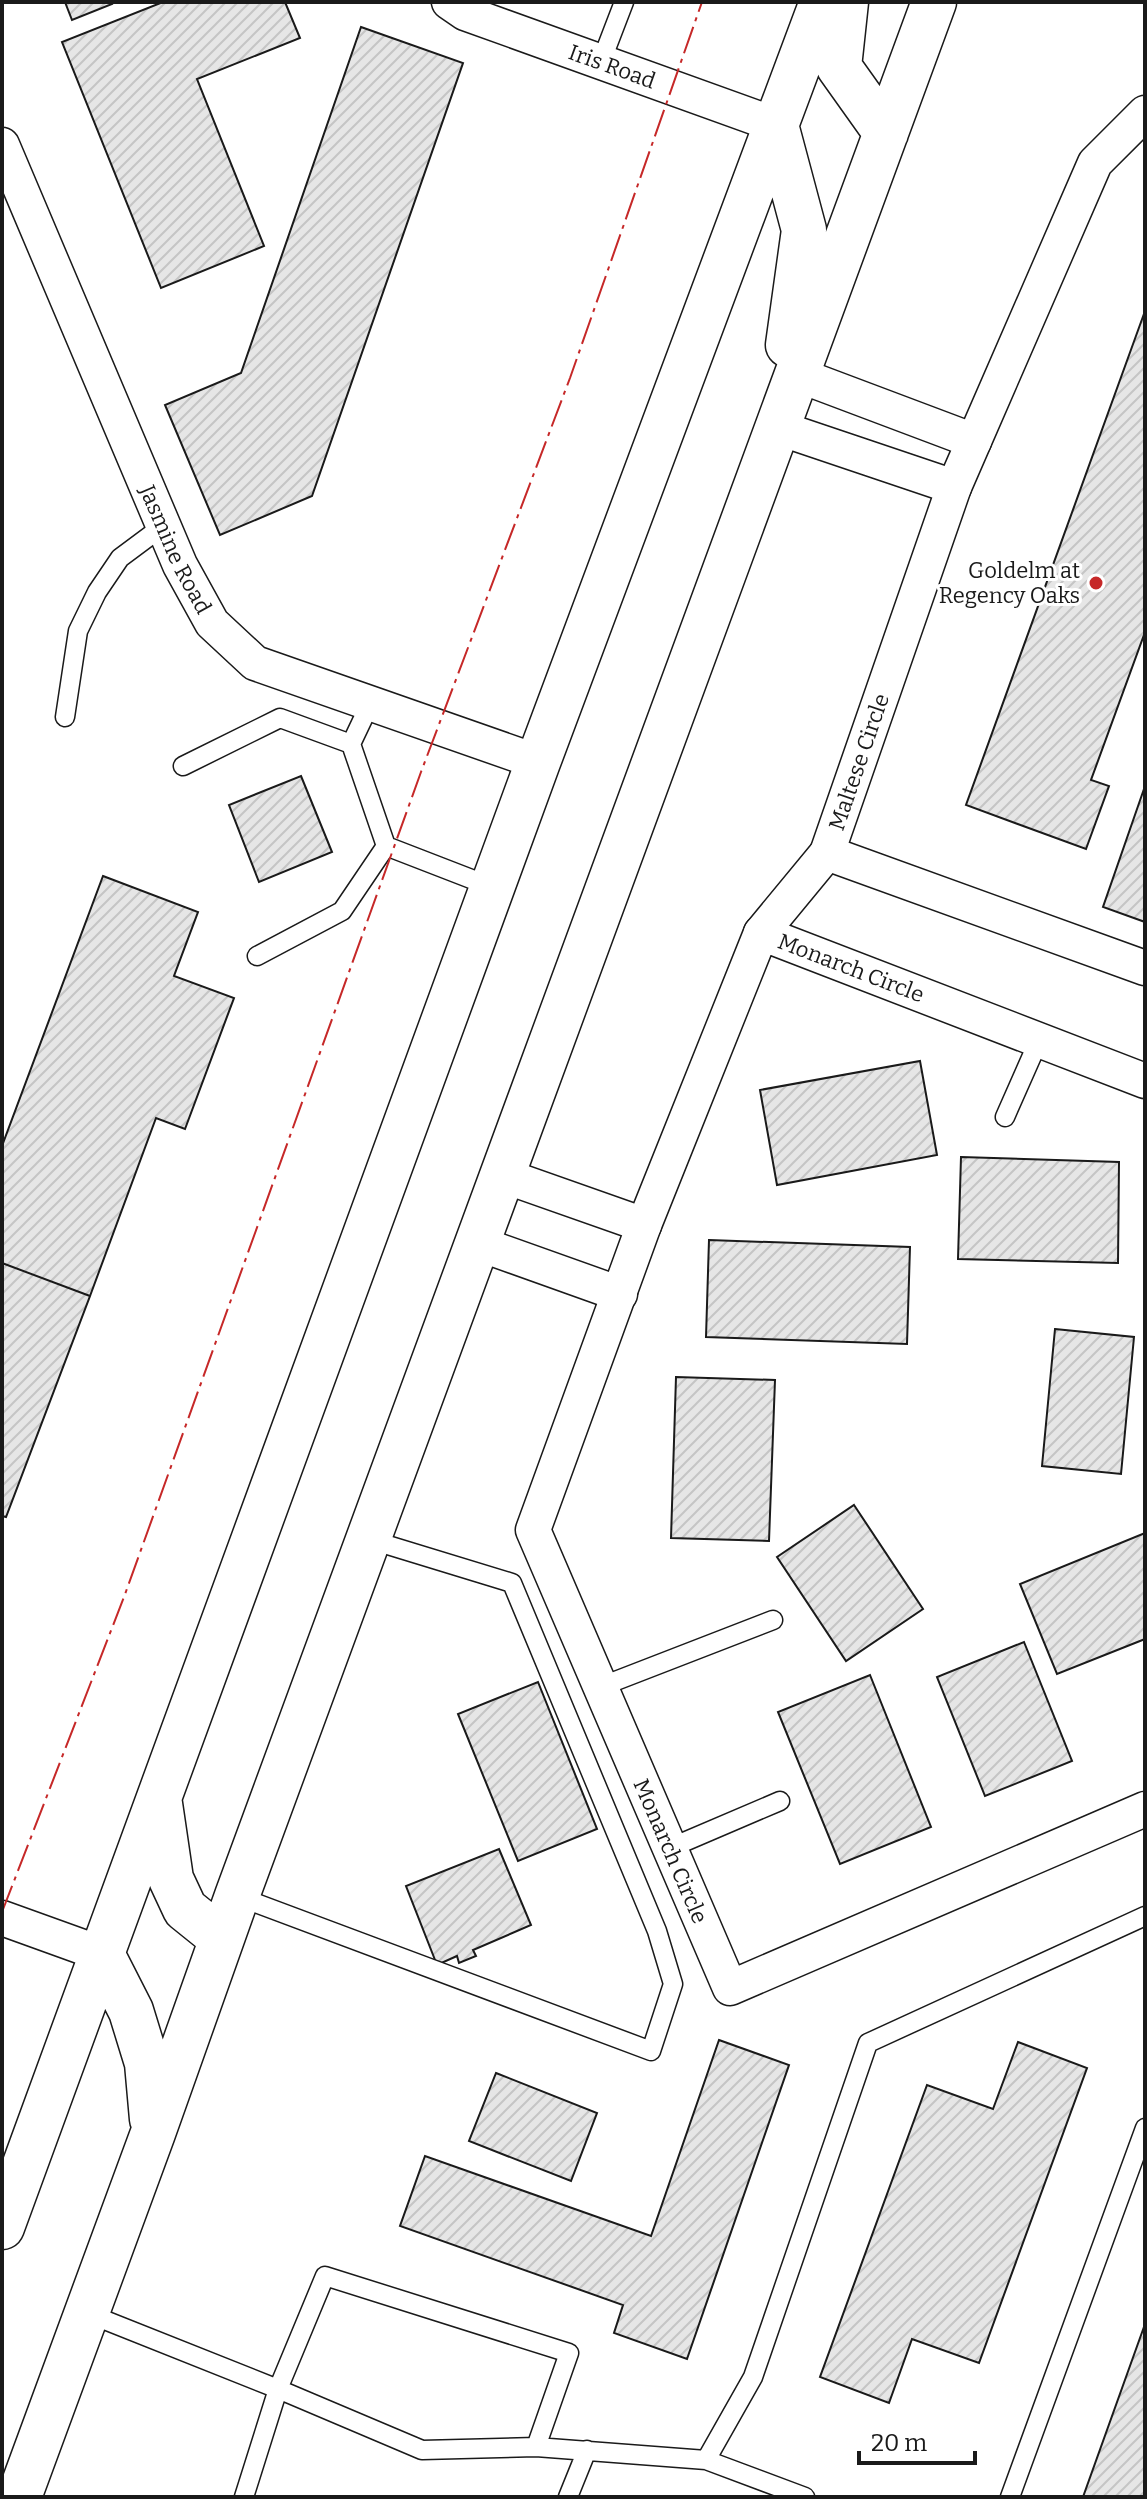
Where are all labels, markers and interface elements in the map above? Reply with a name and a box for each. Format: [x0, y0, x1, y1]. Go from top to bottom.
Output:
street label: Iris Road [565, 38, 659, 94]
street label: Jasmine Road [134, 480, 218, 618]
place label: Goldelm at Regency Oaks [939, 557, 1080, 609]
marker: Goldelm at Regency Oaks [1087, 574, 1105, 592]
street label: Maltese Circle [823, 690, 895, 834]
street label: Monarch Circle [774, 928, 928, 1008]
street label: Monarch Circle [628, 1775, 714, 1927]
scale bar [859, 2415, 975, 2465]
text: 20 m [871, 2429, 927, 2457]

